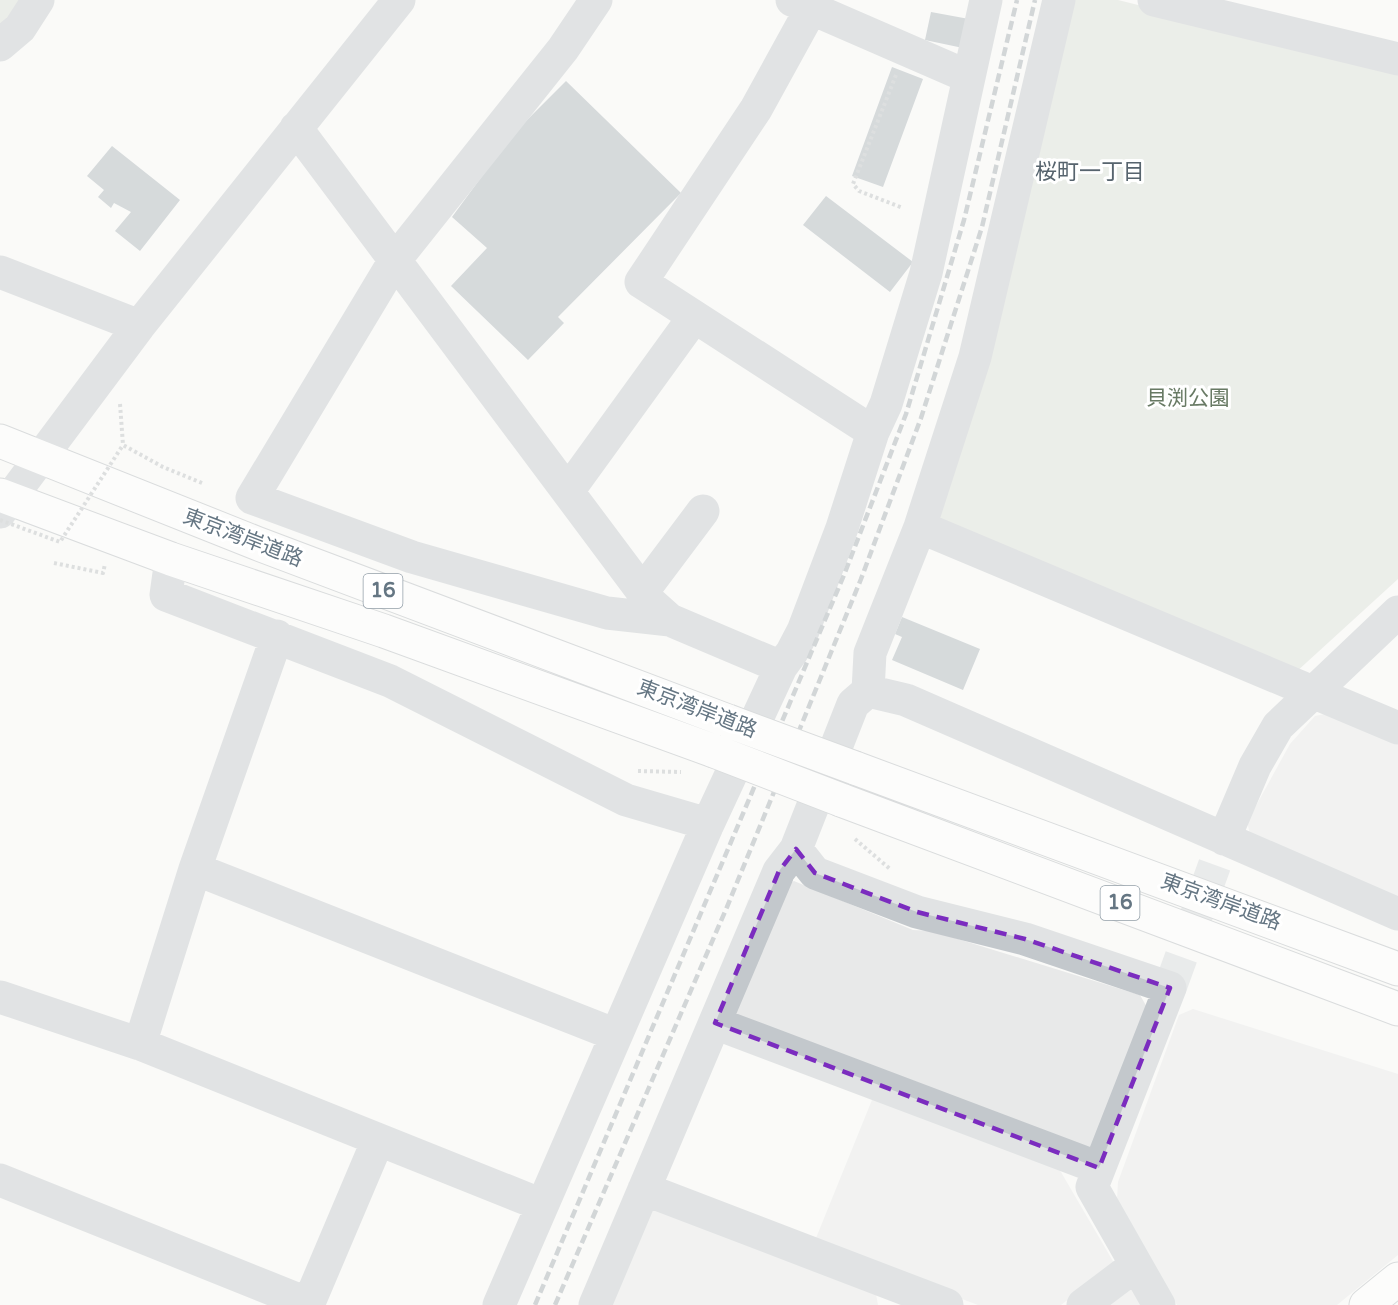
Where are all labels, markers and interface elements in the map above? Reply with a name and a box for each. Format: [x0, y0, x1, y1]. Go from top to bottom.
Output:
district label: 桜町一丁目 [1035, 159, 1145, 185]
park label: 貝渕公園 [1146, 386, 1230, 411]
street label: 東京湾岸道路 [180, 504, 306, 572]
road number: 16 [364, 574, 403, 608]
street label: 東京湾岸道路 [634, 675, 760, 743]
street label: 東京湾岸道路 [1158, 869, 1284, 935]
road number: 16 [1100, 886, 1140, 920]

